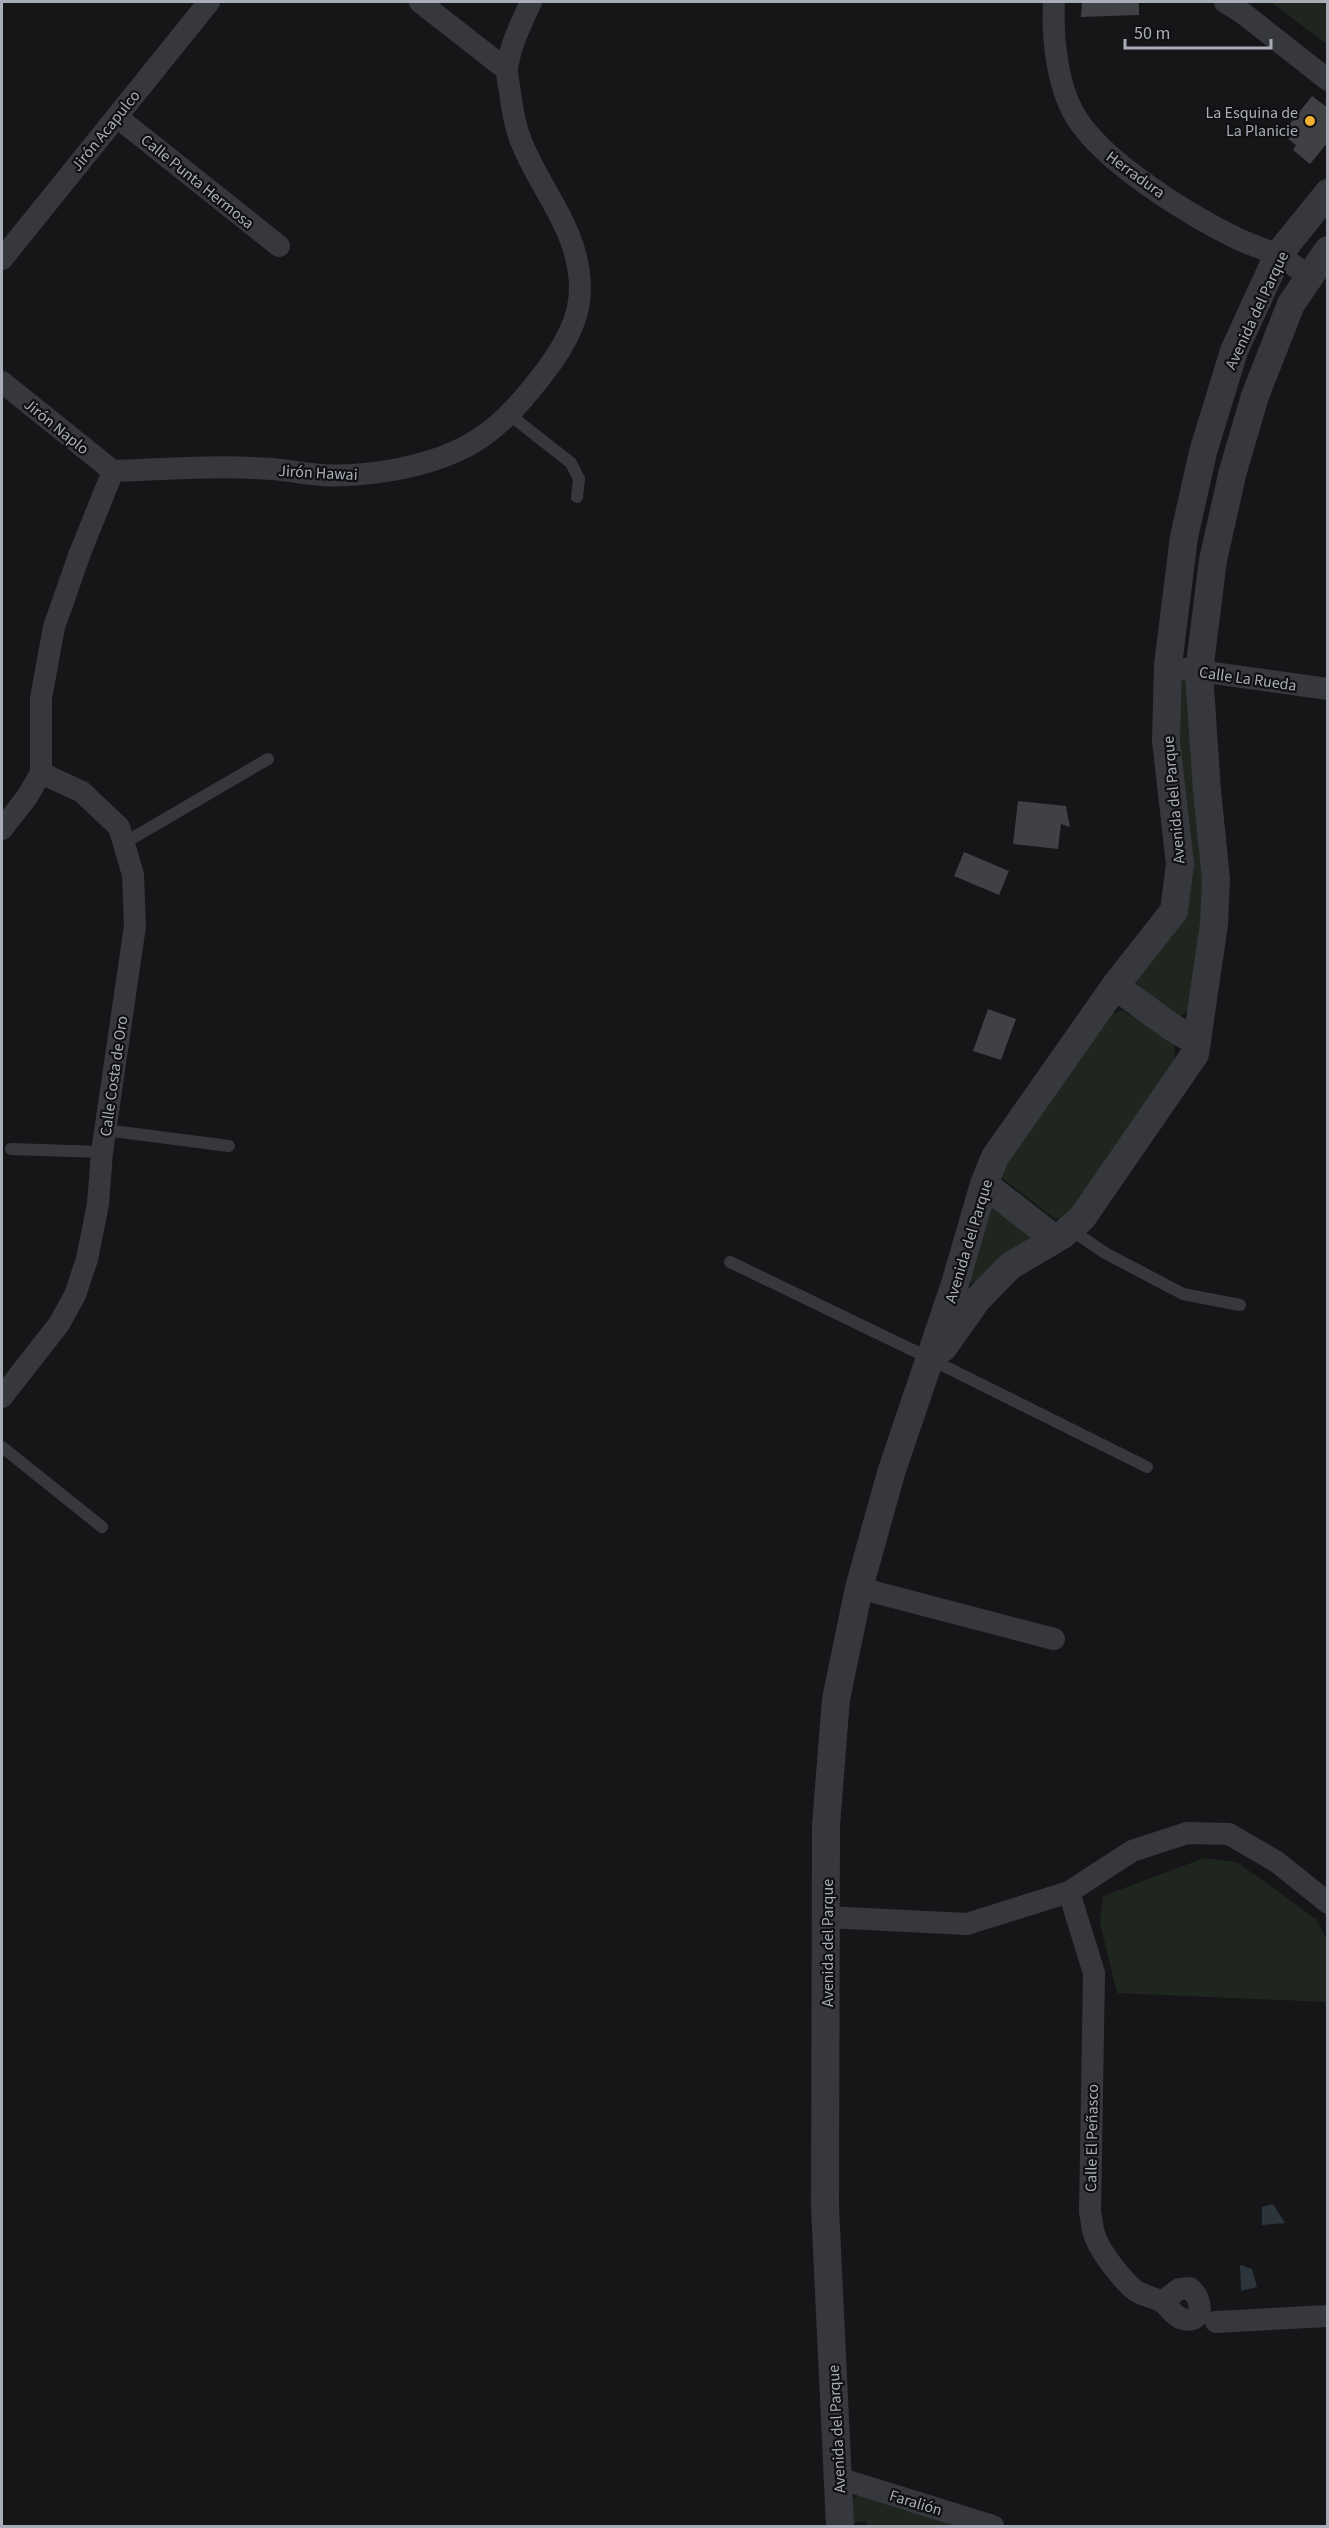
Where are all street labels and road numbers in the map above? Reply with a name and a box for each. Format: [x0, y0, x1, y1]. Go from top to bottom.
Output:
street label: Jirón Acapulco [66, 85, 145, 176]
street label: Calle Punta Hermosa [136, 129, 259, 234]
street label: Herradura [1101, 146, 1169, 204]
street label: Avenida del Parque [1220, 248, 1294, 373]
street label: Jirón Naplo [19, 394, 93, 460]
street label: Jirón Hawai [278, 460, 358, 486]
street label: Calle La Rueda [1198, 661, 1298, 697]
street label: Avenida del Parque [1157, 735, 1191, 865]
street label: Calle Costa de Oro [95, 1014, 133, 1138]
street label: Avenida del Parque [940, 1177, 998, 1306]
street label: Avenida del Parque [817, 1879, 839, 2007]
street label: Calle El Peñasco [1080, 2084, 1104, 2192]
street label: Avenida del Parque [823, 2364, 851, 2494]
street label: Faralión [887, 2485, 945, 2521]

